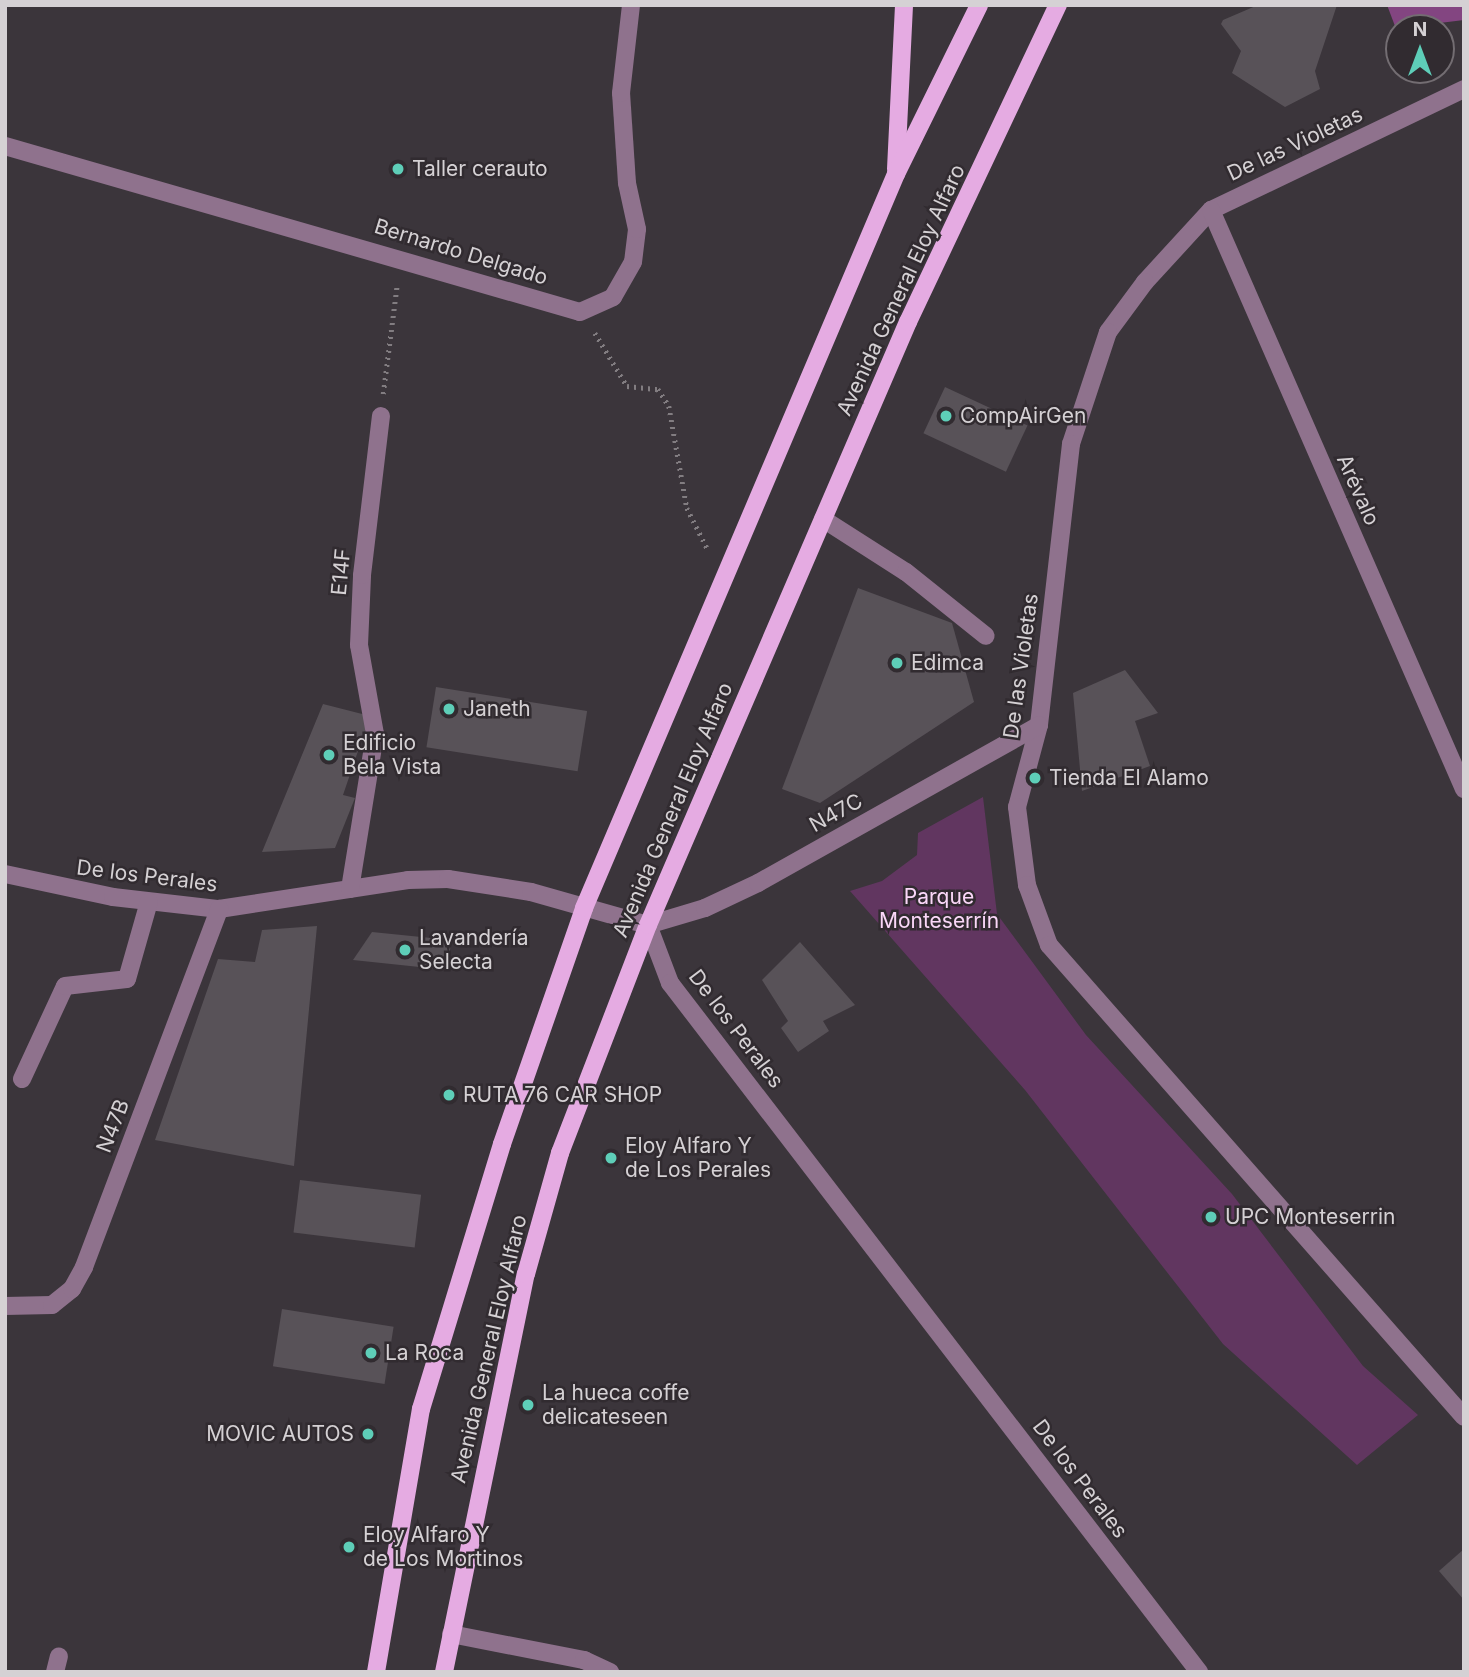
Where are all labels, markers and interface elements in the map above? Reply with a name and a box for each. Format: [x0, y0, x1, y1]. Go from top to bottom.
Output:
north arrow [1385, 14, 1455, 84]
text: N [1413, 18, 1427, 41]
street label: De las Violetas [1223, 102, 1367, 186]
place label: Taller cerauto [412, 156, 548, 182]
street label: Avenida General Eloy Alfaro [832, 160, 970, 420]
marker: Taller cerauto [390, 161, 406, 177]
street label: Bernardo Delgado [371, 214, 551, 290]
place label: CompAirGen [960, 403, 1086, 429]
marker: CompAirGen [938, 408, 954, 424]
street label: Arévalo [1331, 451, 1385, 529]
street label: E14F [326, 547, 356, 597]
street label: De las Violetas [998, 592, 1044, 740]
place label: Edimca [911, 650, 984, 676]
marker: Edimca [889, 655, 905, 671]
street label: Avenida General Eloy Alfaro [608, 679, 738, 941]
place label: Janeth [463, 696, 531, 722]
marker: Janeth [441, 701, 457, 717]
place label: Edificio Bela Vista [343, 730, 441, 780]
marker: Edificio Bela Vista [321, 747, 337, 763]
place label: Tienda El Alamo [1049, 765, 1209, 791]
marker: Tienda El Alamo [1027, 770, 1043, 786]
street label: N47C [805, 788, 867, 838]
street label: De los Perales [75, 855, 219, 897]
park label: Parque Monteserrín [879, 884, 999, 934]
place label: Lavandería Selecta [419, 925, 528, 975]
marker: Lavandería Selecta [397, 942, 413, 958]
street label: De los Perales [683, 965, 789, 1093]
place label: RUTA 76 CAR SHOP [463, 1082, 662, 1108]
marker: RUTA 76 CAR SHOP [441, 1087, 457, 1103]
street label: N47B [91, 1096, 135, 1156]
place label: Eloy Alfaro Y de Los Perales [625, 1133, 771, 1183]
marker: Eloy Alfaro Y de Los Perales [603, 1150, 619, 1166]
place label: UPC Monteserrin [1225, 1204, 1395, 1230]
marker: UPC Monteserrin [1203, 1209, 1219, 1225]
street label: Avenida General Eloy Alfaro [446, 1212, 532, 1486]
place label: La Roca [385, 1340, 464, 1366]
marker: La Roca [363, 1345, 379, 1361]
place label: La hueca coffe delicateseen [542, 1380, 689, 1430]
marker: La hueca coffe delicateseen [520, 1397, 536, 1413]
street label: De los Perales [1027, 1415, 1133, 1543]
place label: MOVIC AUTOS [206, 1421, 354, 1447]
marker: MOVIC AUTOS [360, 1426, 376, 1442]
place label: Eloy Alfaro Y de Los Mortinos [363, 1522, 523, 1572]
marker: Eloy Alfaro Y de Los Mortinos [341, 1539, 357, 1555]

